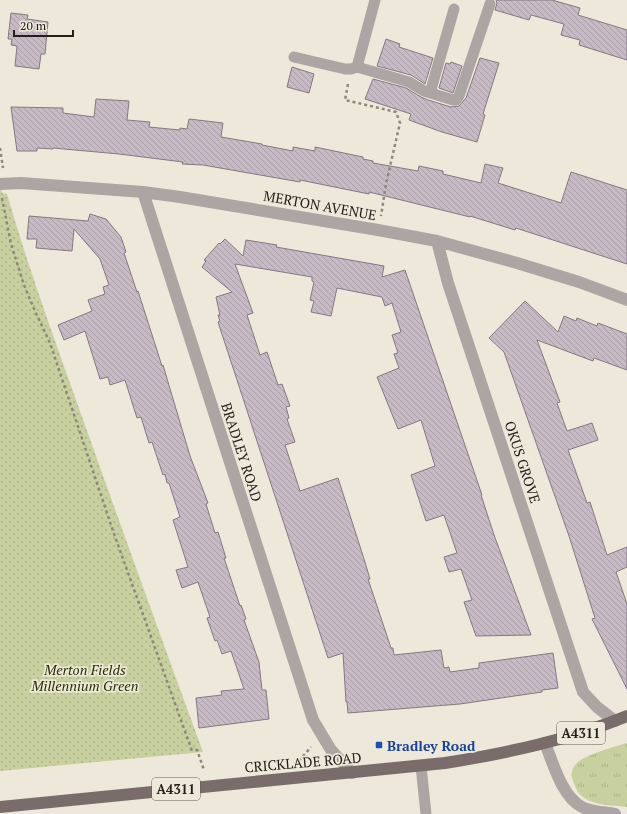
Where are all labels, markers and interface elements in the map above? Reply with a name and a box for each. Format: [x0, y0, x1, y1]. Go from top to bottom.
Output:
scale bar [14, 12, 73, 38]
text: 20 m [20, 18, 47, 33]
street label: MERTON AVENUE [262, 186, 378, 224]
street label: BRADLEY ROAD [217, 400, 267, 504]
street label: OKUS GROVE [501, 418, 545, 506]
park label: Merton Fields Millennium Green [31, 660, 138, 695]
road number: A4311 [557, 722, 605, 744]
place label: Bradley Road [387, 736, 476, 755]
marker: Bradley Road [374, 740, 384, 750]
street label: CRICKLADE ROAD [244, 747, 362, 777]
road number: A4311 [152, 778, 200, 800]

